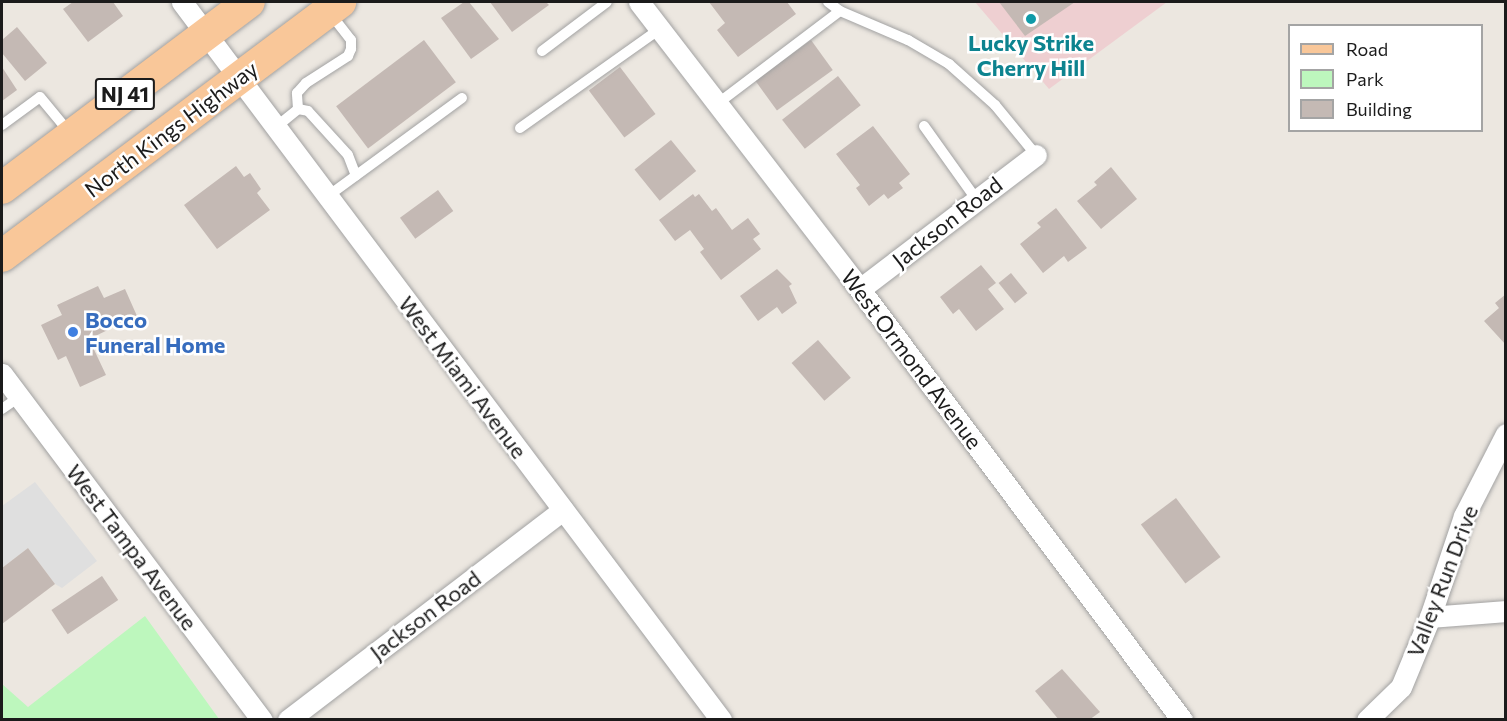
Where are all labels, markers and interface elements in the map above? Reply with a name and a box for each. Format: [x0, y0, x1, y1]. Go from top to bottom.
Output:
marker: Lucky Strike Cherry Hill [1024, 12, 1038, 26]
legend [1288, 24, 1483, 132]
place label: Lucky Strike Cherry Hill [968, 29, 1094, 80]
text: Road [1346, 38, 1388, 60]
street label: North Kings Highway [79, 55, 263, 203]
text: Park [1346, 68, 1384, 90]
road number: NJ 41 [94, 76, 156, 112]
text: Building [1346, 98, 1412, 120]
street label: Jackson Road [887, 171, 1007, 273]
street label: West Ormond Avenue [836, 264, 988, 454]
street label: West Miami Avenue [393, 291, 533, 463]
place label: Bocco Funeral Home [85, 306, 225, 358]
marker: Bocco Funeral Home [66, 325, 80, 339]
street label: West Tampa Avenue [61, 459, 203, 635]
street label: Valley Run Drive [1401, 501, 1483, 661]
street label: Jackson Road [364, 565, 486, 665]

